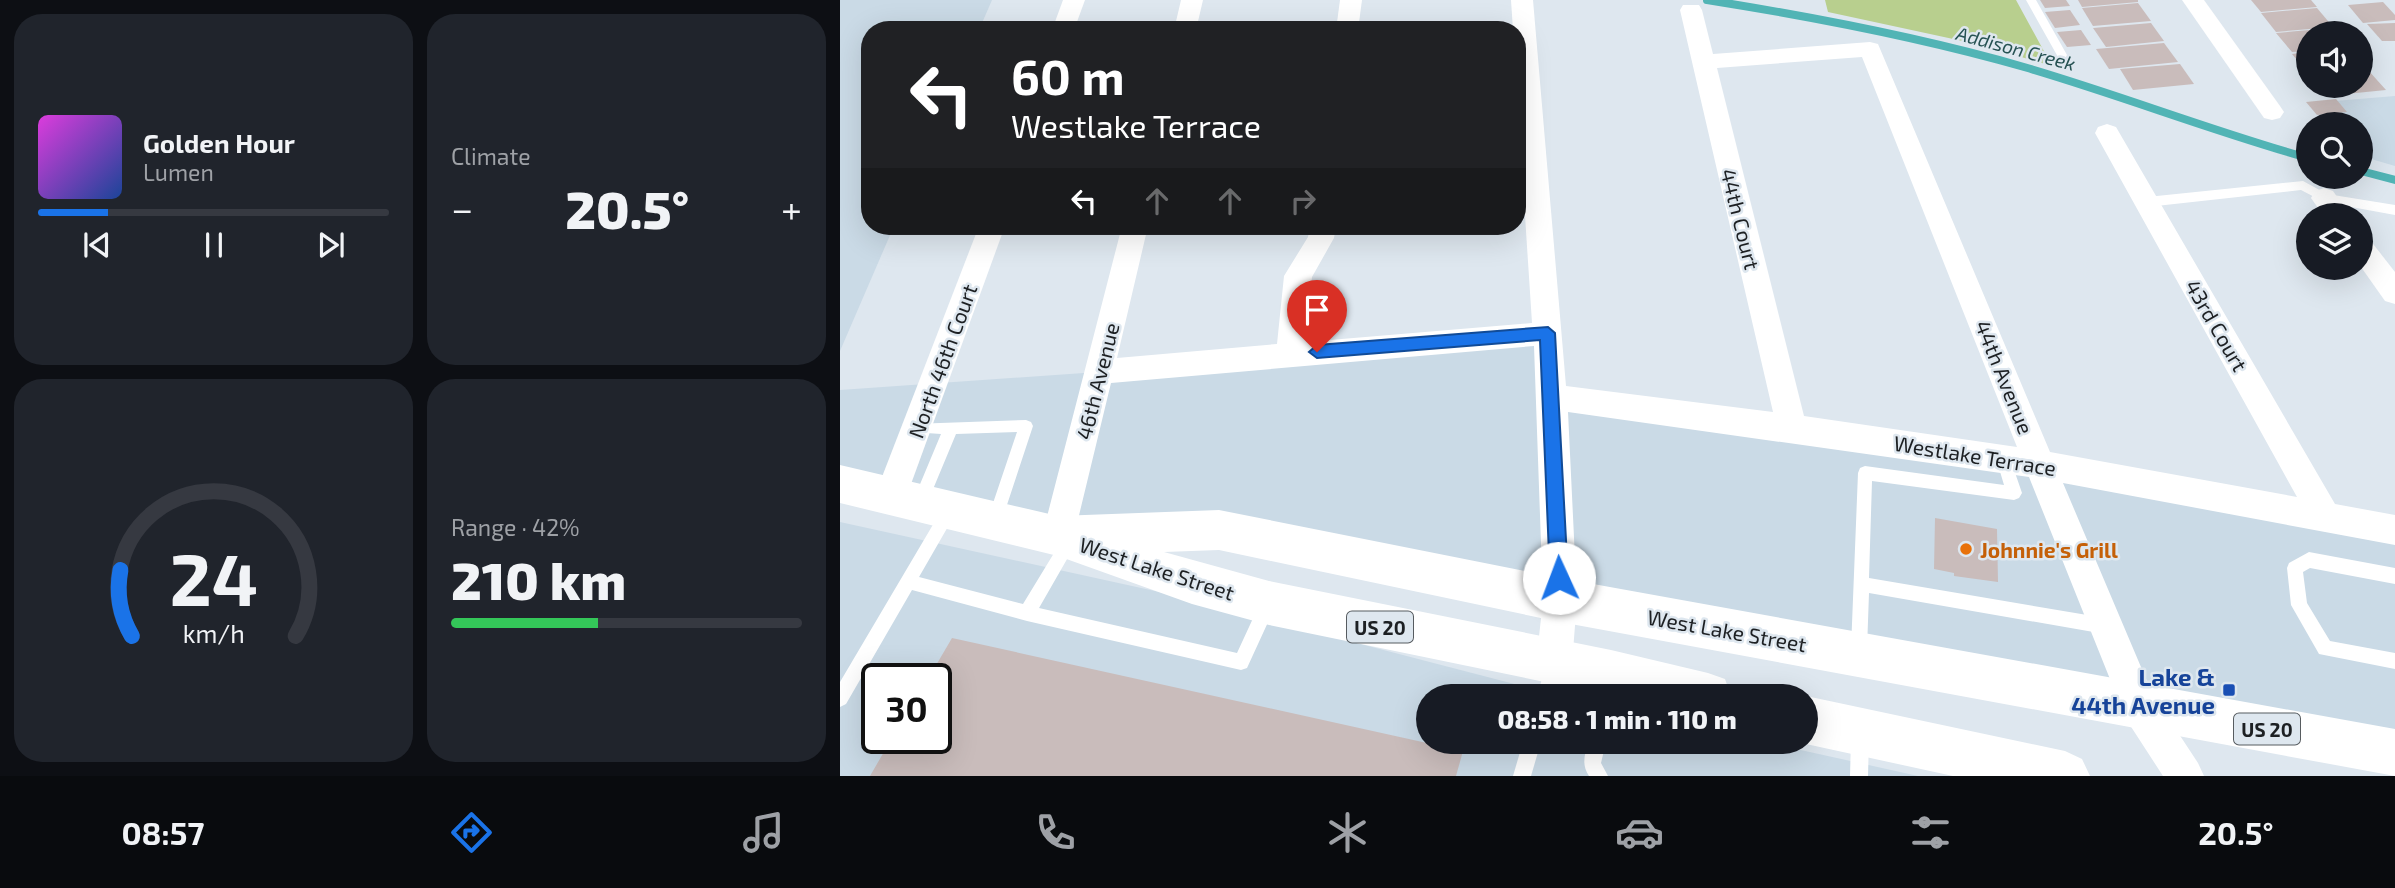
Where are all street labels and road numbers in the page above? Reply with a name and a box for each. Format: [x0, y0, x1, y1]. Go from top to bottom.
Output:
street label: 44th Court [1716, 166, 1766, 272]
street label: 43rd Court [2181, 275, 2253, 375]
street label: North 46th Court [903, 281, 981, 441]
street label: 44th Avenue [1971, 316, 2039, 438]
street label: 46th Avenue [1070, 320, 1124, 442]
street label: Westlake Terrace [1892, 430, 2058, 480]
street label: West Lake Street [1076, 531, 1238, 605]
street label: West Lake Street [1645, 604, 1809, 656]
road number: US 20 [1347, 612, 1413, 642]
road number: US 20 [2234, 714, 2300, 744]

